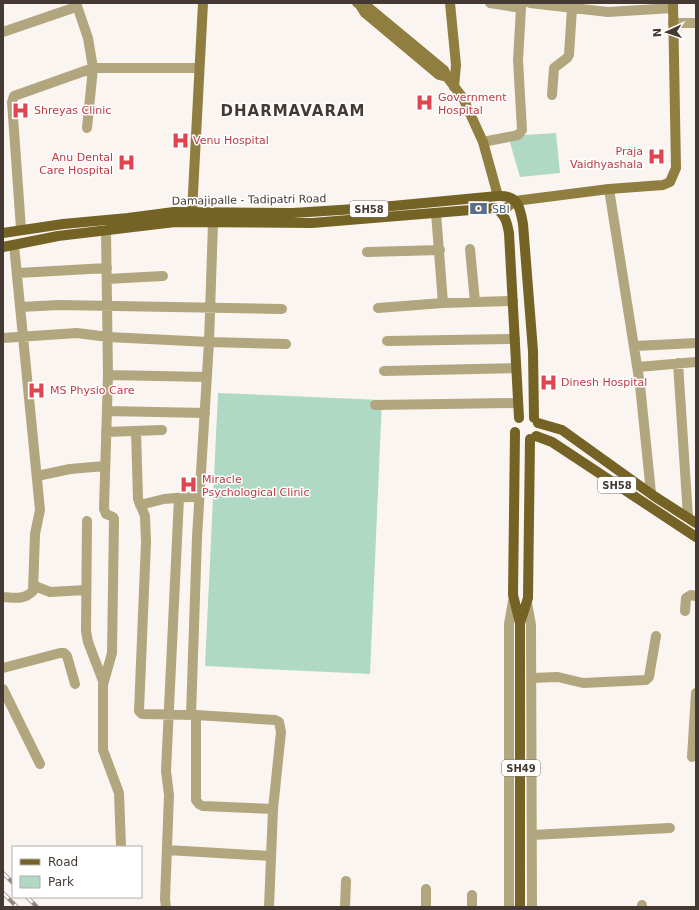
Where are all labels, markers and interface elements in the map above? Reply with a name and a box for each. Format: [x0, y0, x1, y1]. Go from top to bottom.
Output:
north arrow [647, 12, 687, 52]
text: N [651, 28, 664, 37]
place label: Government Hospital [438, 91, 507, 117]
hospital icon: Government Hospital [415, 93, 435, 113]
hospital icon: Shreyas Clinic [11, 100, 31, 120]
district label: DHARMAVARAM [221, 102, 365, 120]
place label: Shreyas Clinic [34, 104, 111, 117]
hospital icon: Venu Hospital [170, 130, 190, 150]
place label: Venu Hospital [193, 134, 269, 147]
place label: Praja Vaidhyashala [570, 145, 643, 171]
hospital icon: Praja Vaidhyashala [646, 147, 666, 167]
place label: Anu Dental Care Hospital [39, 151, 113, 177]
hospital icon: Anu Dental Care Hospital [116, 153, 136, 173]
street label: Damajipalle - Tadipatri Road [172, 192, 326, 208]
bank icon: SBI [469, 199, 489, 219]
road number: SH58 [350, 201, 388, 217]
place label: SBI [492, 203, 510, 216]
hospital icon: Dinesh Hospital [538, 372, 558, 392]
place label: Dinesh Hospital [561, 376, 647, 389]
hospital icon: MS Physio Care [27, 380, 47, 400]
place label: MS Physio Care [50, 384, 135, 397]
place label: Miracle Psychological Clinic [202, 473, 309, 499]
hospital icon: Miracle Psychological Clinic [179, 475, 199, 495]
road number: SH58 [598, 477, 636, 493]
road number: SH49 [502, 760, 540, 776]
legend [12, 846, 142, 898]
text: Road [48, 855, 78, 869]
text: Park [48, 875, 74, 889]

